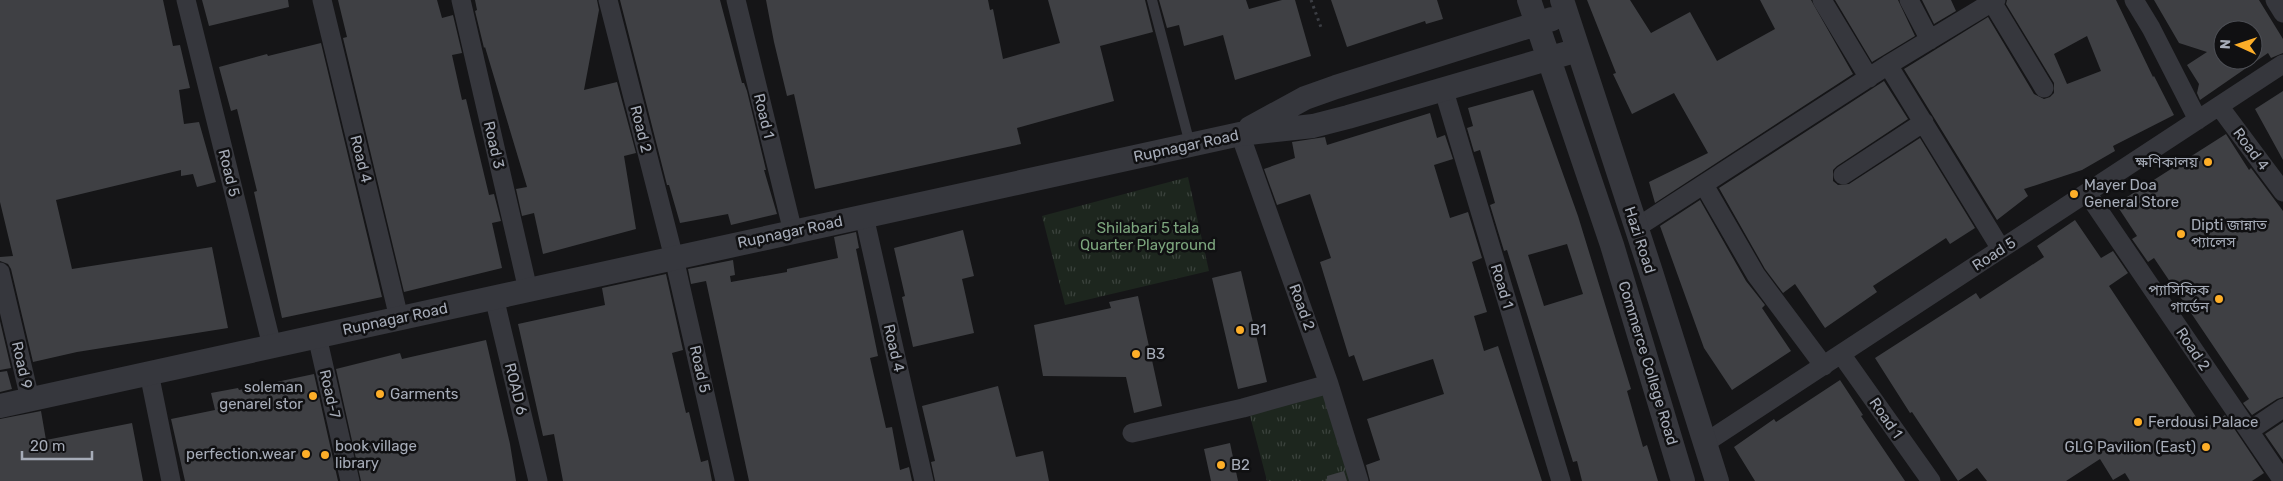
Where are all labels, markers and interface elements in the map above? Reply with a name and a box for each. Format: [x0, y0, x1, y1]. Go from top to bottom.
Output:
north arrow [2213, 20, 2263, 70]
text: N [2217, 39, 2234, 50]
street label: Road 1 [750, 92, 778, 140]
street label: Road 2 [626, 104, 656, 155]
street label: Road 3 [480, 119, 508, 171]
street label: Road 4 [2229, 124, 2273, 174]
street label: Rupnagar Road [1132, 126, 1240, 166]
street label: Road 4 [346, 133, 376, 185]
street label: Road 5 [214, 147, 244, 199]
place label: ক্ষণিকালয় [2134, 153, 2199, 171]
marker: ক্ষণিকালয় [2202, 156, 2214, 168]
place label: Mayer Doa General Store [2084, 176, 2179, 211]
marker: Mayer Doa General Store [2068, 188, 2080, 200]
street label: Hazi Road [1621, 204, 1659, 276]
street label: Rupnagar Road [736, 212, 844, 252]
place label: Dipti জান্নাত প্যালেস [2191, 216, 2267, 251]
park label: Shilabari 5 tala Quarter Playground [1080, 219, 1216, 254]
marker: Dipti জান্নাত প্যালেস [2175, 228, 2187, 240]
street label: Road 5 [1969, 233, 2019, 275]
street label: Road 1 [1487, 262, 1517, 310]
street label: Commerce College Road [1614, 279, 1682, 447]
street label: Road 2 [1285, 281, 1319, 333]
place label: প্যাসিফিক গার্ডেন [2148, 281, 2210, 316]
marker: প্যাসিফিক গার্ডেন [2213, 293, 2225, 305]
street label: Rupnagar Road [341, 299, 449, 339]
place label: B1 [1250, 321, 1266, 339]
street label: Road 4 [880, 322, 908, 374]
marker: B1 [1234, 324, 1246, 336]
street label: Road 2 [2172, 324, 2214, 374]
street label: Road 9 [8, 340, 36, 391]
street label: Road 5 [686, 344, 714, 395]
place label: B3 [1146, 345, 1165, 363]
marker: B3 [1130, 348, 1142, 360]
street label: ROAD 6 [501, 361, 531, 417]
street label: Road-7 [316, 368, 344, 420]
place label: soleman genarel stor [219, 378, 303, 413]
place label: Garments [390, 385, 459, 403]
marker: Garments [374, 388, 386, 400]
marker: soleman genarel stor [307, 390, 319, 402]
street label: Road 1 [1866, 394, 1906, 442]
place label: Ferdousi Palace [2148, 413, 2258, 431]
marker: Ferdousi Palace [2132, 416, 2144, 428]
scale bar [22, 428, 92, 460]
text: 20 m [30, 437, 65, 455]
place label: book village library [335, 437, 417, 472]
place label: GLG Pavilion (East) [2065, 438, 2196, 456]
marker: GLG Pavilion (East) [2200, 441, 2212, 453]
place label: perfection.wear [186, 445, 296, 463]
marker: perfection.wear [300, 448, 312, 460]
marker: book village library [319, 449, 331, 461]
place label: B2 [1231, 456, 1250, 474]
marker: B2 [1215, 459, 1227, 471]

